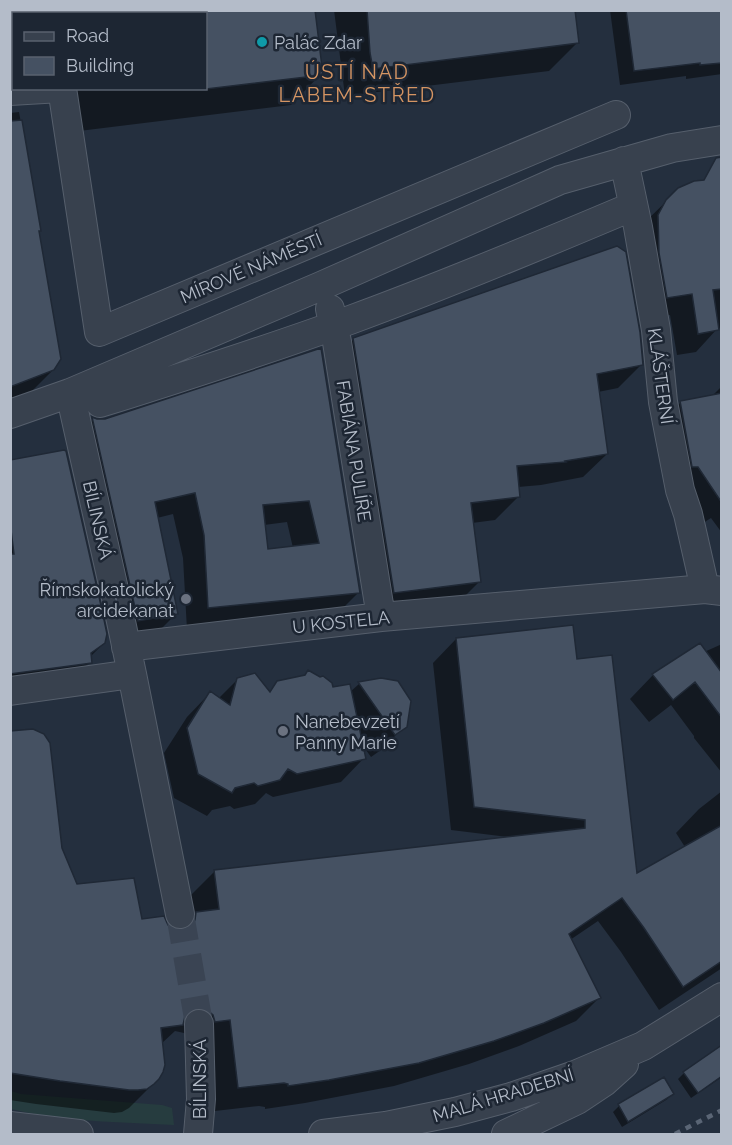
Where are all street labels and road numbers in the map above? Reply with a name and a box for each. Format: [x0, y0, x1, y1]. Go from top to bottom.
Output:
street label: MÍROVÉ NÁMĚSTÍ [177, 228, 326, 307]
street label: KLÁŠTERNÍ [644, 326, 679, 426]
street label: FABIÁNA PULÍŘE [332, 379, 377, 523]
street label: BÍLINSKÁ [79, 478, 118, 561]
street label: U KOSTELA [291, 606, 391, 638]
street label: BÍLINSKÁ [188, 1039, 210, 1119]
street label: MALÁ HRADEBNÍ [430, 1063, 576, 1126]

